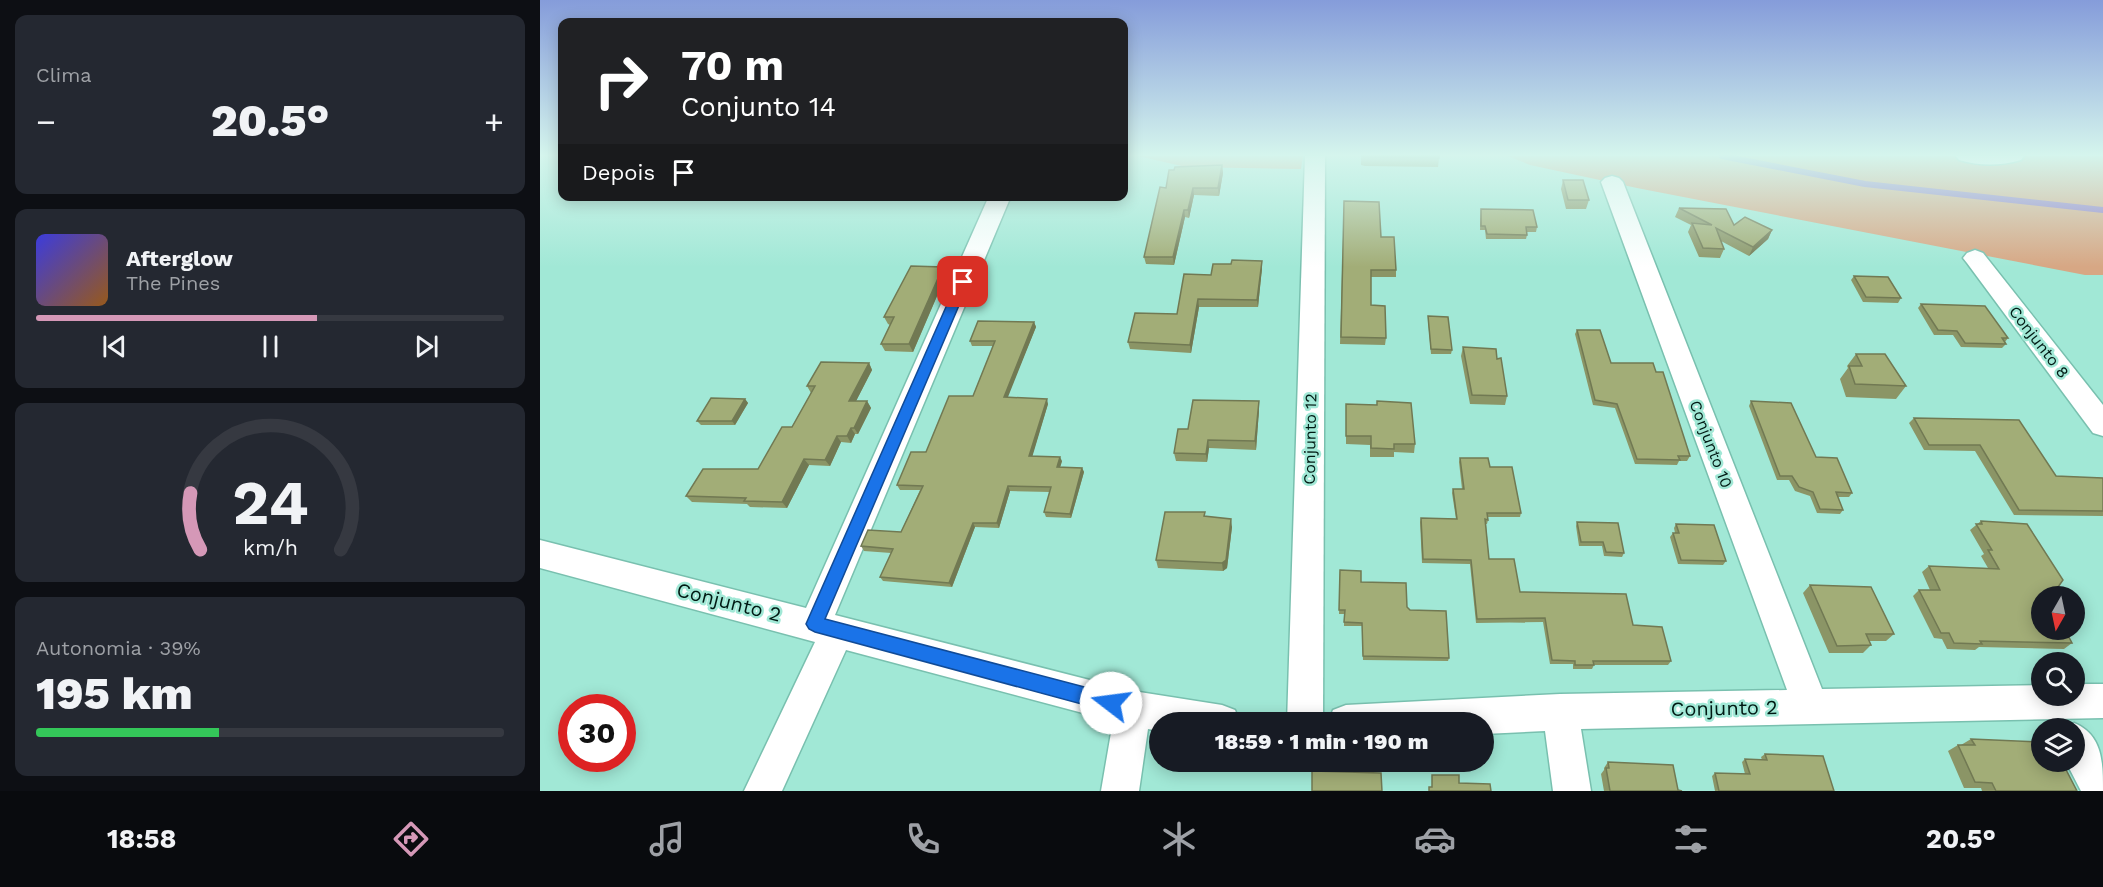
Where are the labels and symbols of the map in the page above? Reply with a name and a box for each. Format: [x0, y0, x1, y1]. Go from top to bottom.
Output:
pin [937, 256, 988, 307]
street label: Conjunto 8 [2005, 302, 2073, 382]
street label: Conjunto 12 [1300, 393, 1320, 485]
street label: Conjunto 10 [1686, 398, 1736, 490]
street label: Conjunto 2 [674, 577, 784, 627]
north arrow [2031, 586, 2085, 640]
position arrow [1079, 671, 1143, 735]
speed limit sign: 30 [558, 694, 636, 772]
street label: Conjunto 2 [1670, 695, 1778, 721]

